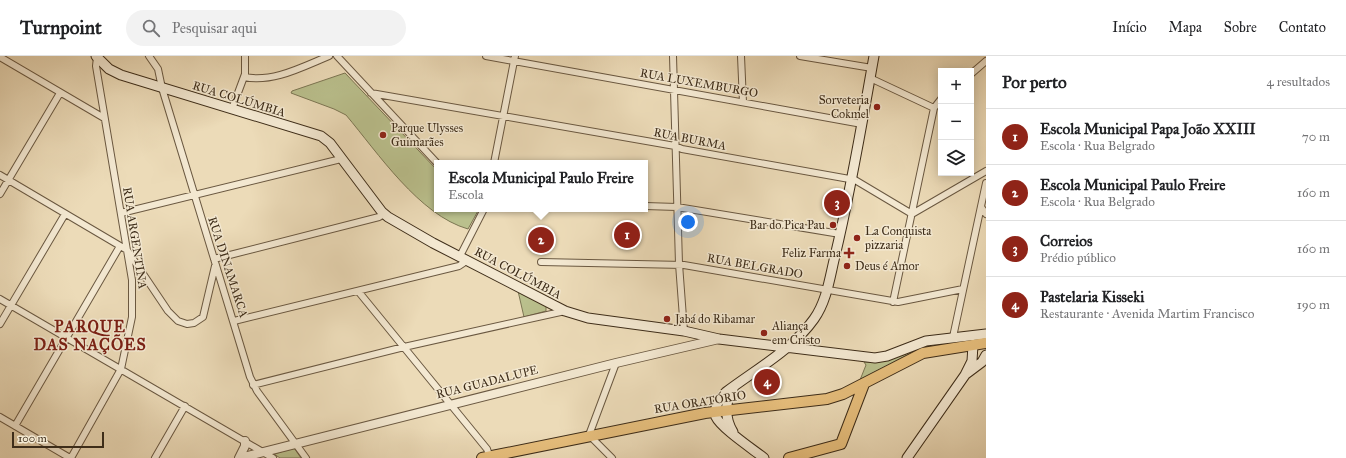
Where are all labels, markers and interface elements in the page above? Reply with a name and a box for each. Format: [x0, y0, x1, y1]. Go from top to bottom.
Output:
search box [126, 10, 406, 46]
text: Turnpoint [20, 16, 102, 39]
icon: search [140, 17, 162, 39]
text: Pesquisar aqui [172, 19, 257, 37]
text: Início [1112, 19, 1147, 36]
text: Mapa [1169, 19, 1202, 36]
text: Sobre [1224, 19, 1257, 36]
text: Contato [1279, 19, 1326, 36]
street label: RUA LUXEMBURGO [639, 66, 759, 100]
map controls [938, 68, 974, 176]
button: + [938, 68, 974, 104]
text: Por perto [1002, 72, 1067, 93]
text: 4 resultados [1267, 74, 1330, 90]
street label: RUA COLÚMBIA [191, 76, 288, 120]
place label: Sorveteria Cokmel [819, 93, 870, 121]
marker: Sorveteria Cokmel [872, 102, 882, 112]
button: − [938, 104, 974, 140]
text: Escola Municipal Papa João XXIII [1040, 120, 1256, 138]
place label: Parque Ulysses Guimarães [391, 121, 463, 149]
street label: RUA BURMA [652, 125, 728, 153]
text: 1 [1012, 129, 1018, 145]
text: 70 m [1302, 129, 1330, 145]
marker: Parque Ulysses Guimarães [378, 130, 388, 140]
text: Escola · Rua Belgrado [1040, 138, 1155, 154]
button: layers [938, 140, 974, 176]
popup [434, 160, 648, 212]
text: Escola Municipal Paulo Freire [448, 169, 634, 187]
text: Escola Municipal Paulo Freire [1040, 176, 1226, 194]
text: 2 [1012, 185, 1018, 201]
text: 160 m [1297, 185, 1330, 201]
street label: RUA ARGENTINA [120, 186, 150, 290]
text: Escola [448, 187, 483, 203]
pin: 3 [824, 188, 850, 218]
text: Escola · Rua Belgrado [1040, 194, 1155, 210]
your location [678, 212, 698, 232]
street label: RUA DINAMARCA [205, 215, 251, 319]
place label: Bar do Pica Pau [749, 218, 826, 232]
pin: 1 [614, 220, 640, 250]
marker: Bar do Pica Pau [828, 220, 838, 230]
place label: La Conquista pizzaria [864, 224, 932, 252]
pin: 2 [528, 225, 554, 255]
text: Correios [1040, 232, 1092, 250]
marker: La Conquista pizzaria [852, 233, 862, 243]
text: 3 [1012, 241, 1018, 257]
text: 160 m [1297, 241, 1330, 257]
street label: RUA COLÚMBIA [472, 242, 565, 302]
place label: Feliz Farma [781, 246, 842, 260]
marker: Feliz Farma [844, 248, 854, 258]
text: Prédio público [1040, 250, 1116, 266]
street label: RUA BELGRADO [706, 251, 804, 281]
place label: Deus é Amor [855, 259, 920, 273]
marker: Deus é Amor [842, 261, 852, 271]
text: Pastelaria Kisseki [1040, 288, 1144, 306]
text: 4 [1011, 297, 1019, 313]
text: 190 m [1297, 297, 1330, 313]
text: Restaurante · Avenida Martim Francisco [1040, 306, 1254, 322]
place label: Jabá do Ribamar [673, 312, 756, 327]
marker: Jabá do Ribamar [662, 314, 672, 324]
district label: PARQUE DAS NAÇÕES [33, 317, 147, 355]
place label: Aliança em Cristo [771, 319, 820, 347]
marker: Aliança em Cristo [759, 328, 769, 338]
street label: RUA GUADALUPE [435, 362, 540, 401]
pin: 4 [754, 367, 780, 397]
street label: RUA ORATÓRIO [653, 386, 747, 416]
scale bar [12, 430, 104, 449]
text: 100 m [18, 432, 47, 445]

